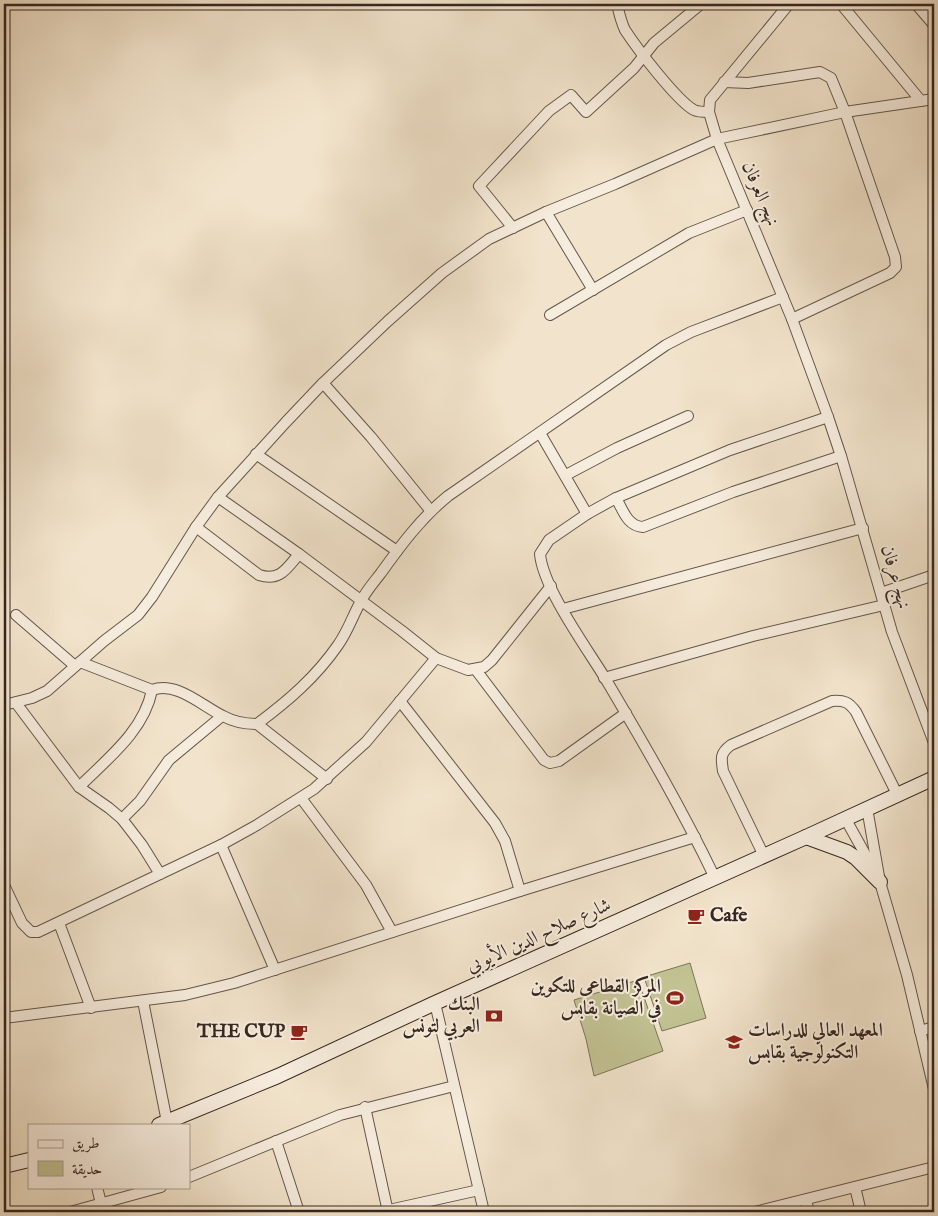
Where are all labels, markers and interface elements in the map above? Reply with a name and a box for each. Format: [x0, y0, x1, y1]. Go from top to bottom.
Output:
street label: نهج العرفان [732, 158, 784, 232]
street label: نهج عرفان [871, 542, 916, 613]
street label: شارع صلاح الدين الأيوبي [462, 891, 617, 982]
place label: Cafe [710, 904, 748, 928]
cafe icon: Cafe [686, 906, 706, 926]
place label: المركز القطاعى للتكوين في الصيانة بقابس [530, 975, 661, 1023]
sports icon: المركز القطاعى للتكوين في الصيانة بقابس [665, 988, 685, 1008]
place label: البنك العربي لتونس [402, 993, 480, 1041]
bank icon: البنك العربي لتونس [484, 1006, 504, 1026]
place label: المعهد العالي للدراسات التكنولوجية بقابس [748, 1019, 883, 1065]
place label: THE CUP [196, 1020, 285, 1044]
cafe icon: THE CUP [289, 1022, 309, 1042]
school or university icon: المعهد العالي للدراسات التكنولوجية بقابس [724, 1032, 744, 1052]
legend [28, 1124, 190, 1188]
text: طريق [72, 1134, 99, 1153]
text: حديقة [72, 1160, 102, 1179]

